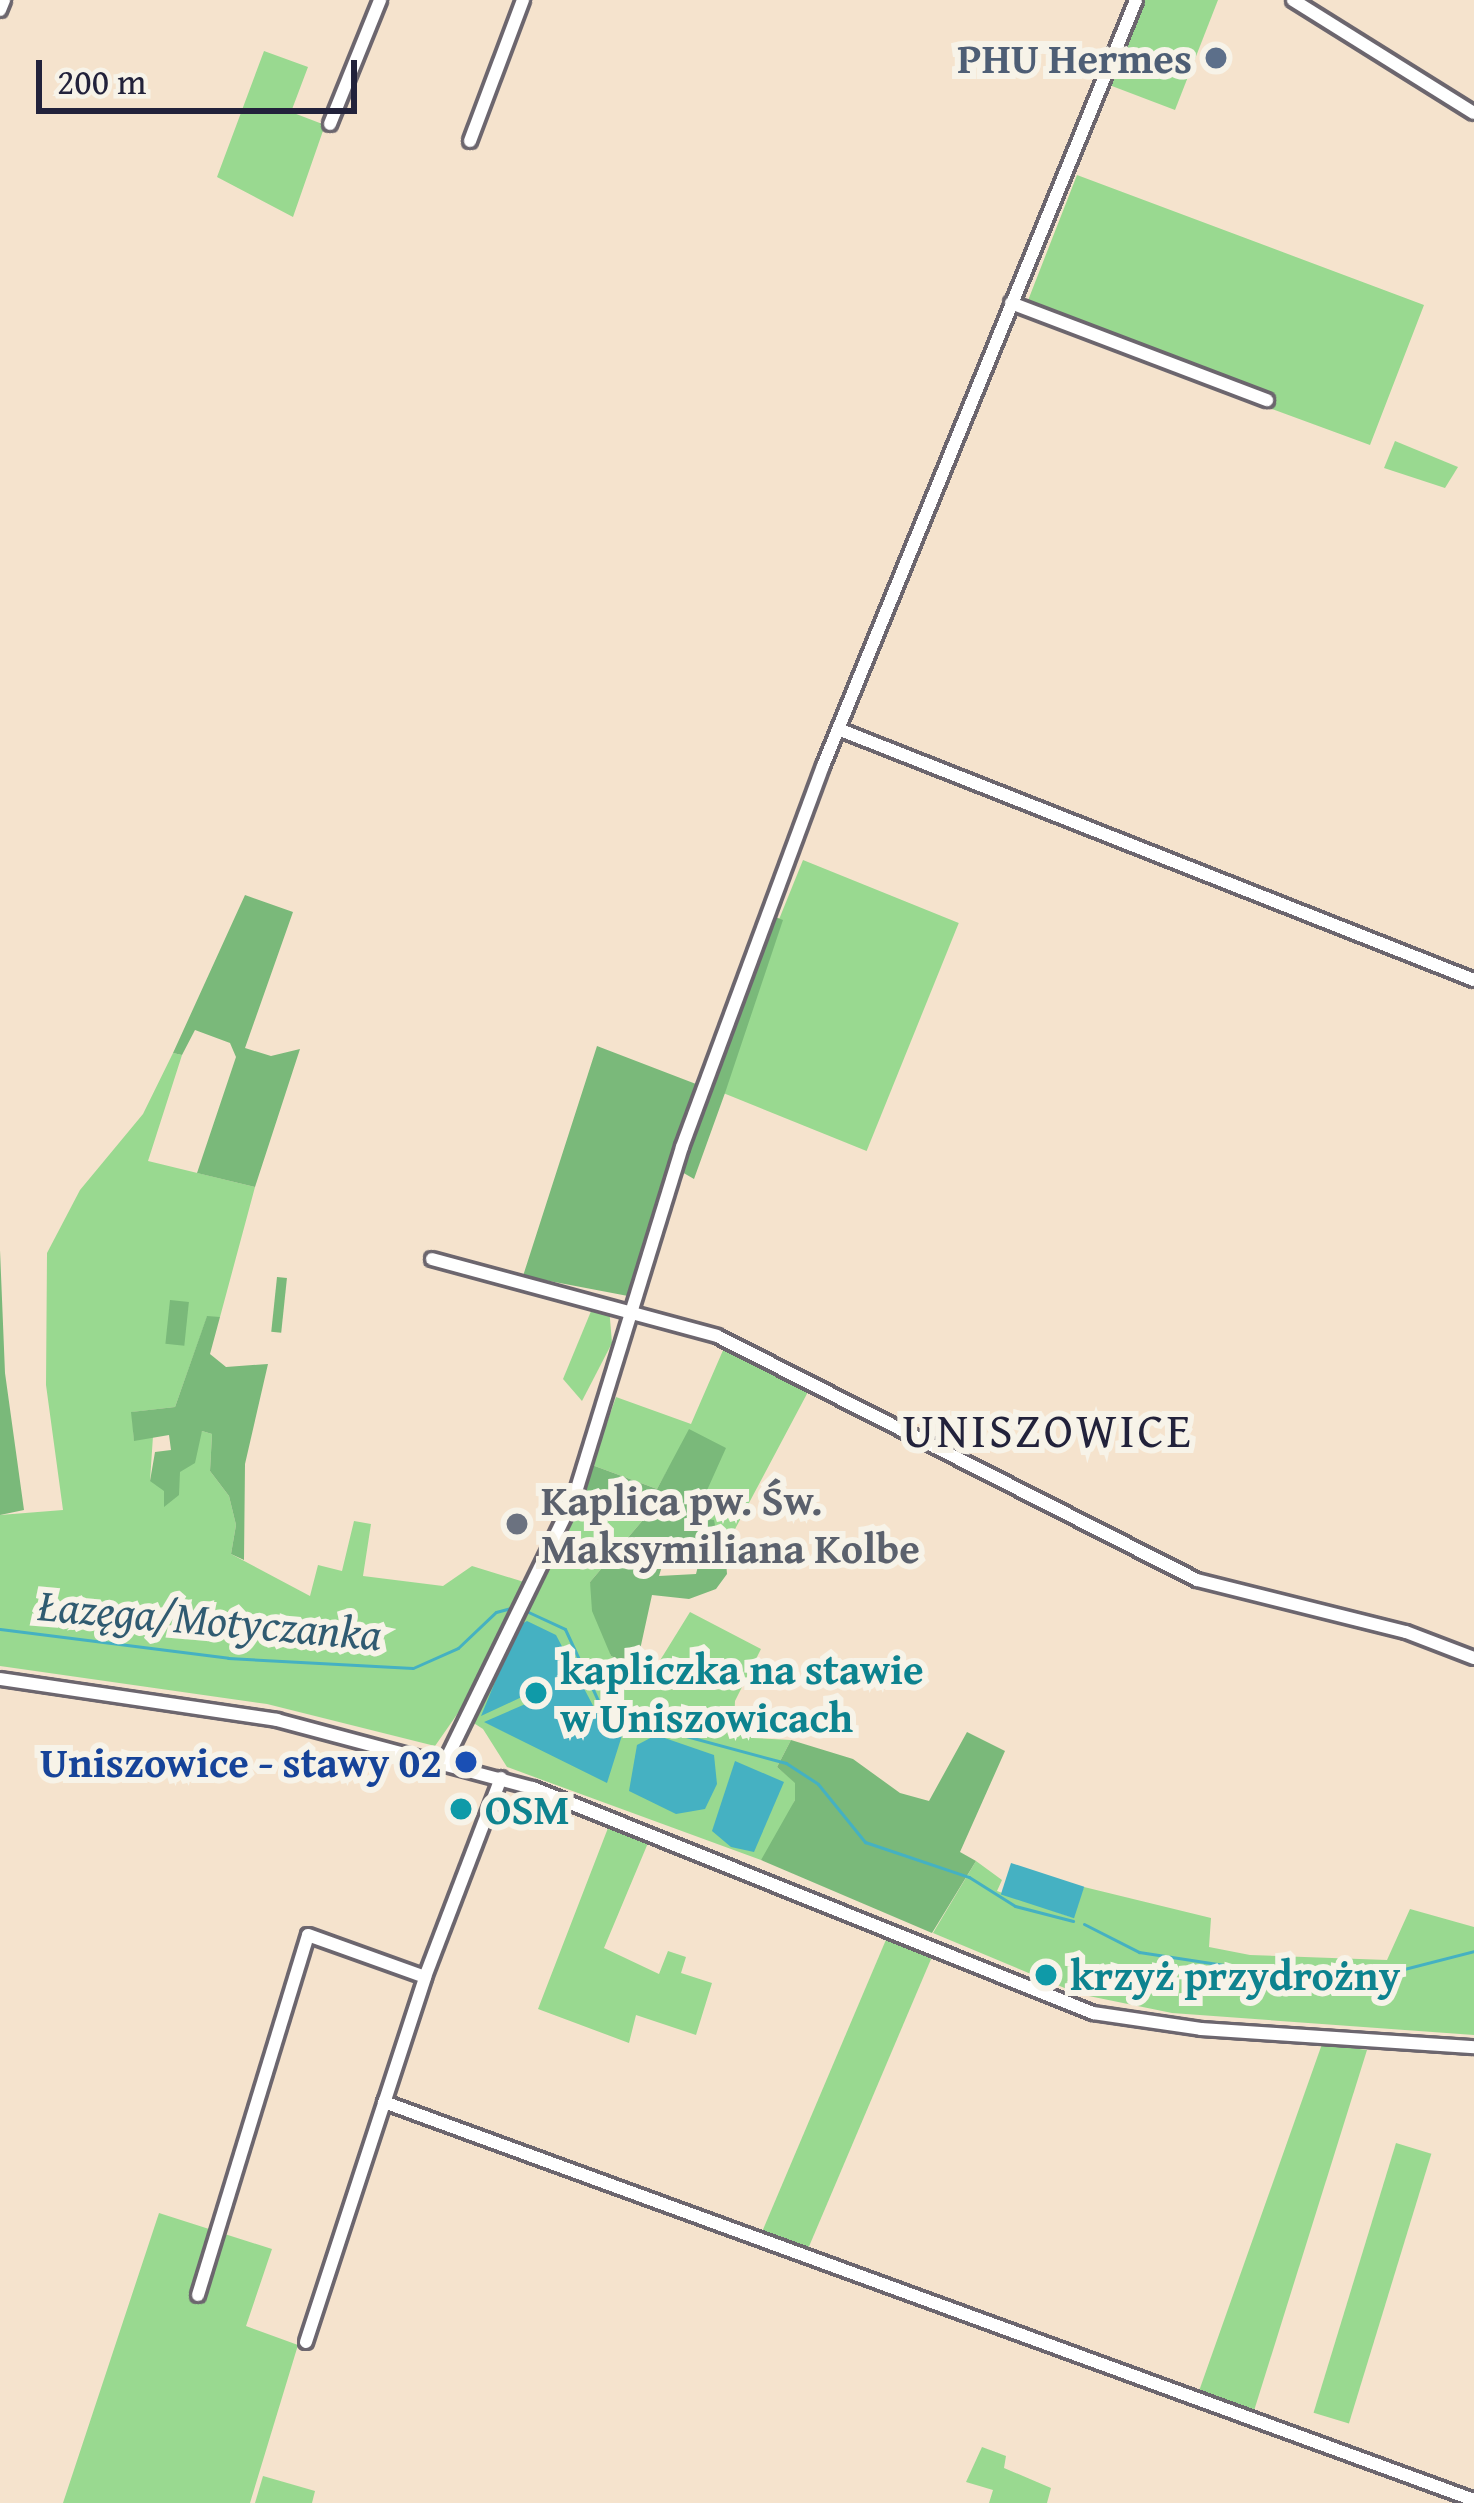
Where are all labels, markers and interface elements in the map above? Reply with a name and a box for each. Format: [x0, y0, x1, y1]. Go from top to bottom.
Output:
place label: PHU Hermes [957, 33, 1192, 83]
scale bar [42, 36, 363, 110]
marker: PHU Hermes [1203, 45, 1229, 71]
text: 200 m [57, 54, 146, 107]
district label: UNISZOWICE [902, 1401, 1194, 1459]
place label: Kaplica pw. Św. Maksymiliana Kolbe [541, 1475, 920, 1574]
marker: Kaplica pw. Św. Maksymiliana Kolbe [504, 1511, 530, 1537]
water label: Łazęga/Motyczanka [36, 1577, 384, 1661]
place label: kapliczka na stawie w Uniszowicach [560, 1644, 924, 1742]
marker: kapliczka na stawie w Uniszowicach [523, 1680, 549, 1706]
place label: Uniszowice - stawy 02 [40, 1737, 442, 1787]
marker: Uniszowice - stawy 02 [453, 1749, 479, 1775]
place label: OSM [485, 1784, 570, 1834]
marker: OSM [448, 1796, 474, 1822]
place label: krzyż przydrożny [1070, 1950, 1400, 2000]
marker: krzyż przydrożny [1033, 1962, 1059, 1988]

